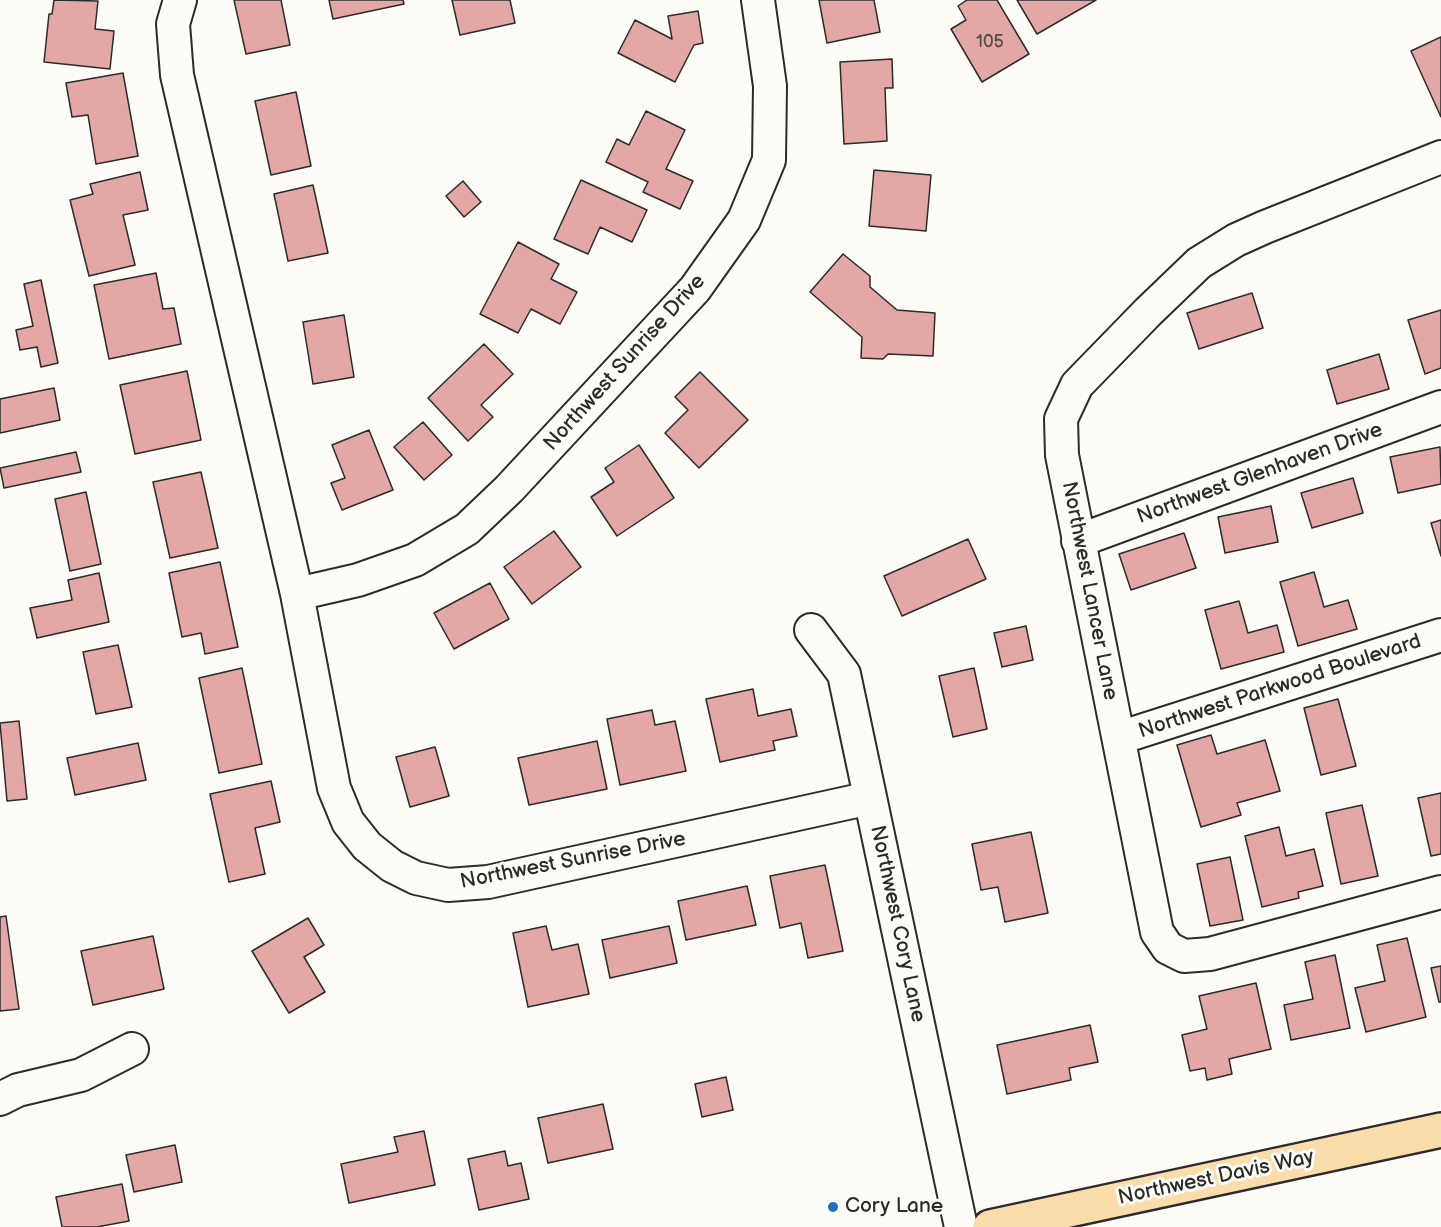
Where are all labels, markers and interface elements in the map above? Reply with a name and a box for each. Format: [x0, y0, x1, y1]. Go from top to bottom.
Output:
house number: 105 [976, 31, 1004, 53]
street label: Northwest Sunrise Drive [539, 269, 711, 457]
street label: Northwest Glenhaven Drive [1134, 418, 1386, 530]
street label: Northwest Lancer Lane [1055, 480, 1123, 702]
street label: Northwest Parkwood Boulevard [1136, 629, 1424, 745]
street label: Northwest Cory Lane [864, 823, 930, 1025]
street label: Northwest Sunrise Drive [458, 827, 688, 895]
street label: Northwest Davis Way [1116, 1145, 1316, 1211]
place label: Cory Lane [845, 1194, 943, 1220]
marker: Cory Lane [826, 1200, 840, 1214]

